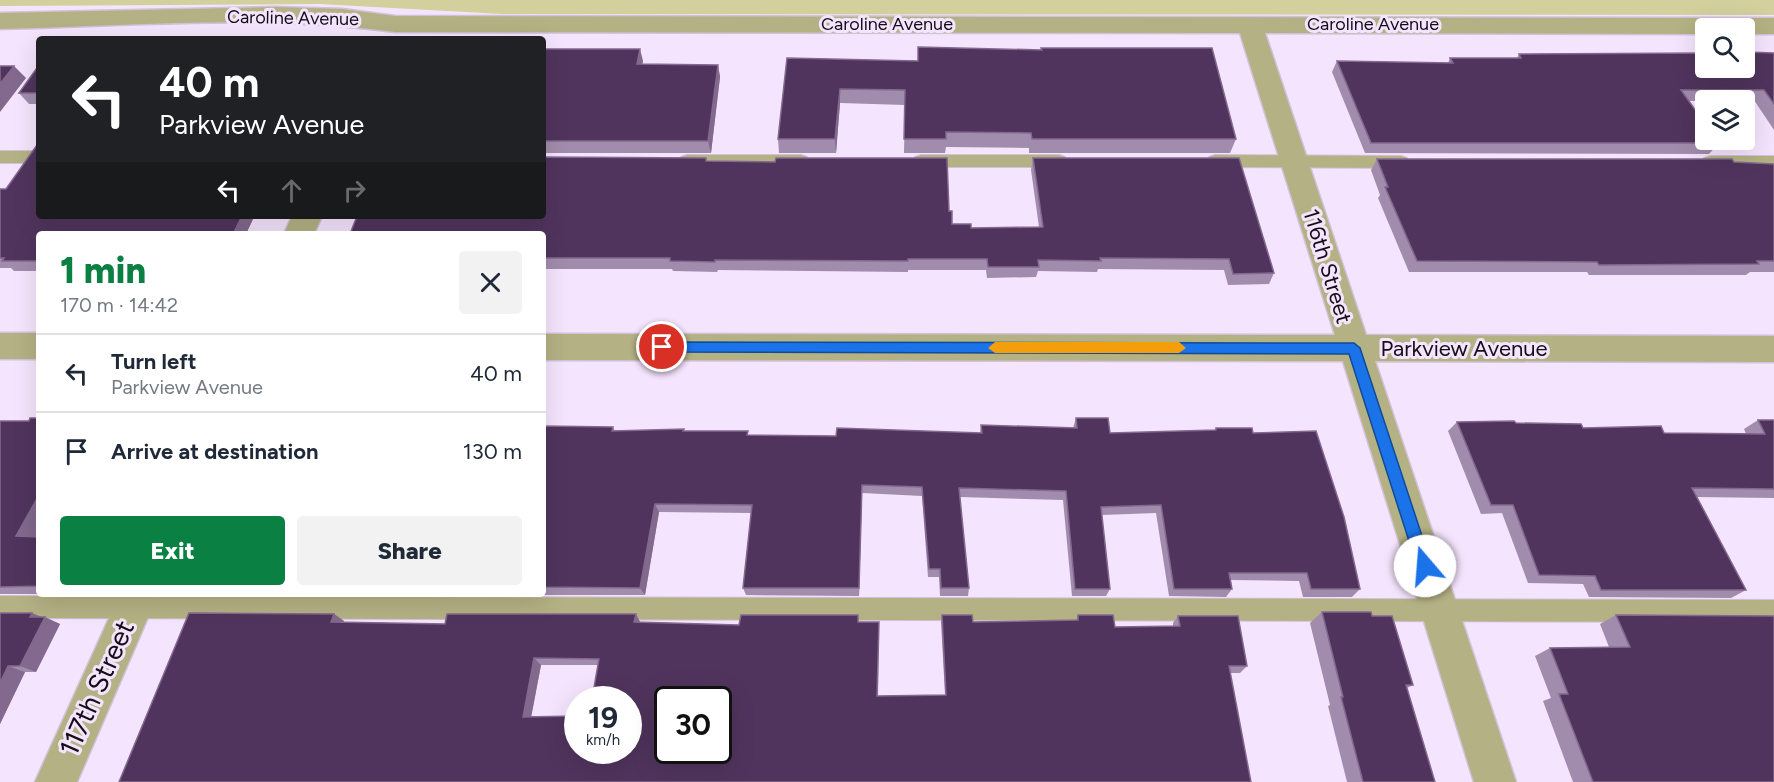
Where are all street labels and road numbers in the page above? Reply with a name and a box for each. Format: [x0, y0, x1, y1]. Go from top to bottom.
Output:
street label: Caroline Avenue [227, 6, 359, 30]
street label: Caroline Avenue [821, 13, 953, 35]
street label: Caroline Avenue [1307, 13, 1439, 35]
street label: 116th Street [1297, 206, 1358, 327]
street label: Parkview Avenue [1380, 335, 1548, 362]
street label: 117th Street [52, 615, 141, 760]

